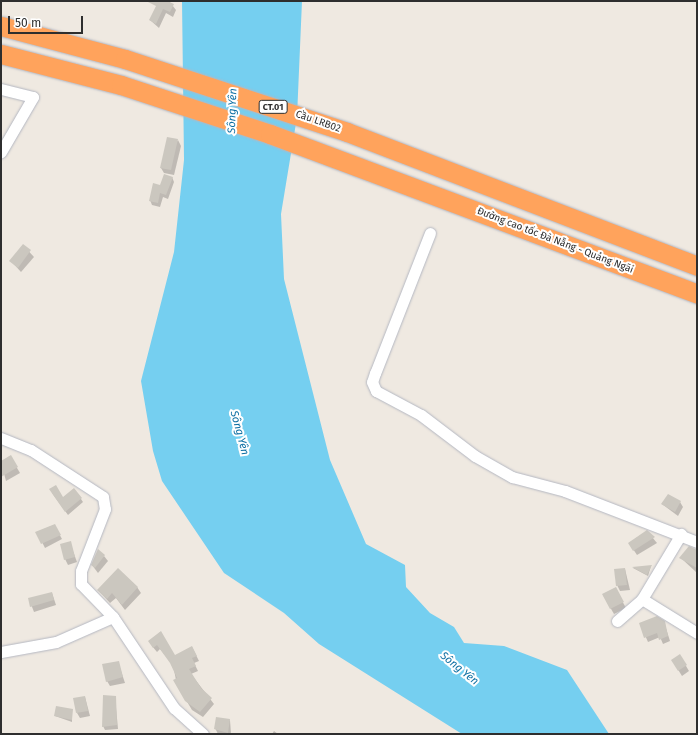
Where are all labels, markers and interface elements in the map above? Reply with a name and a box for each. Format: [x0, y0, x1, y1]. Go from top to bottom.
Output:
scale bar [10, 8, 85, 34]
text: 50 m [15, 16, 41, 30]
water label: Sông Yên [226, 88, 240, 134]
road number: CT.01 [258, 100, 288, 114]
street label: Cầu LRB02 [294, 109, 342, 135]
street label: Đường cao tốc Đà Nẵng - Quảng Ngãi [475, 206, 635, 276]
water label: Sông Yên [227, 409, 251, 457]
water label: Sông Yên [437, 650, 481, 688]

